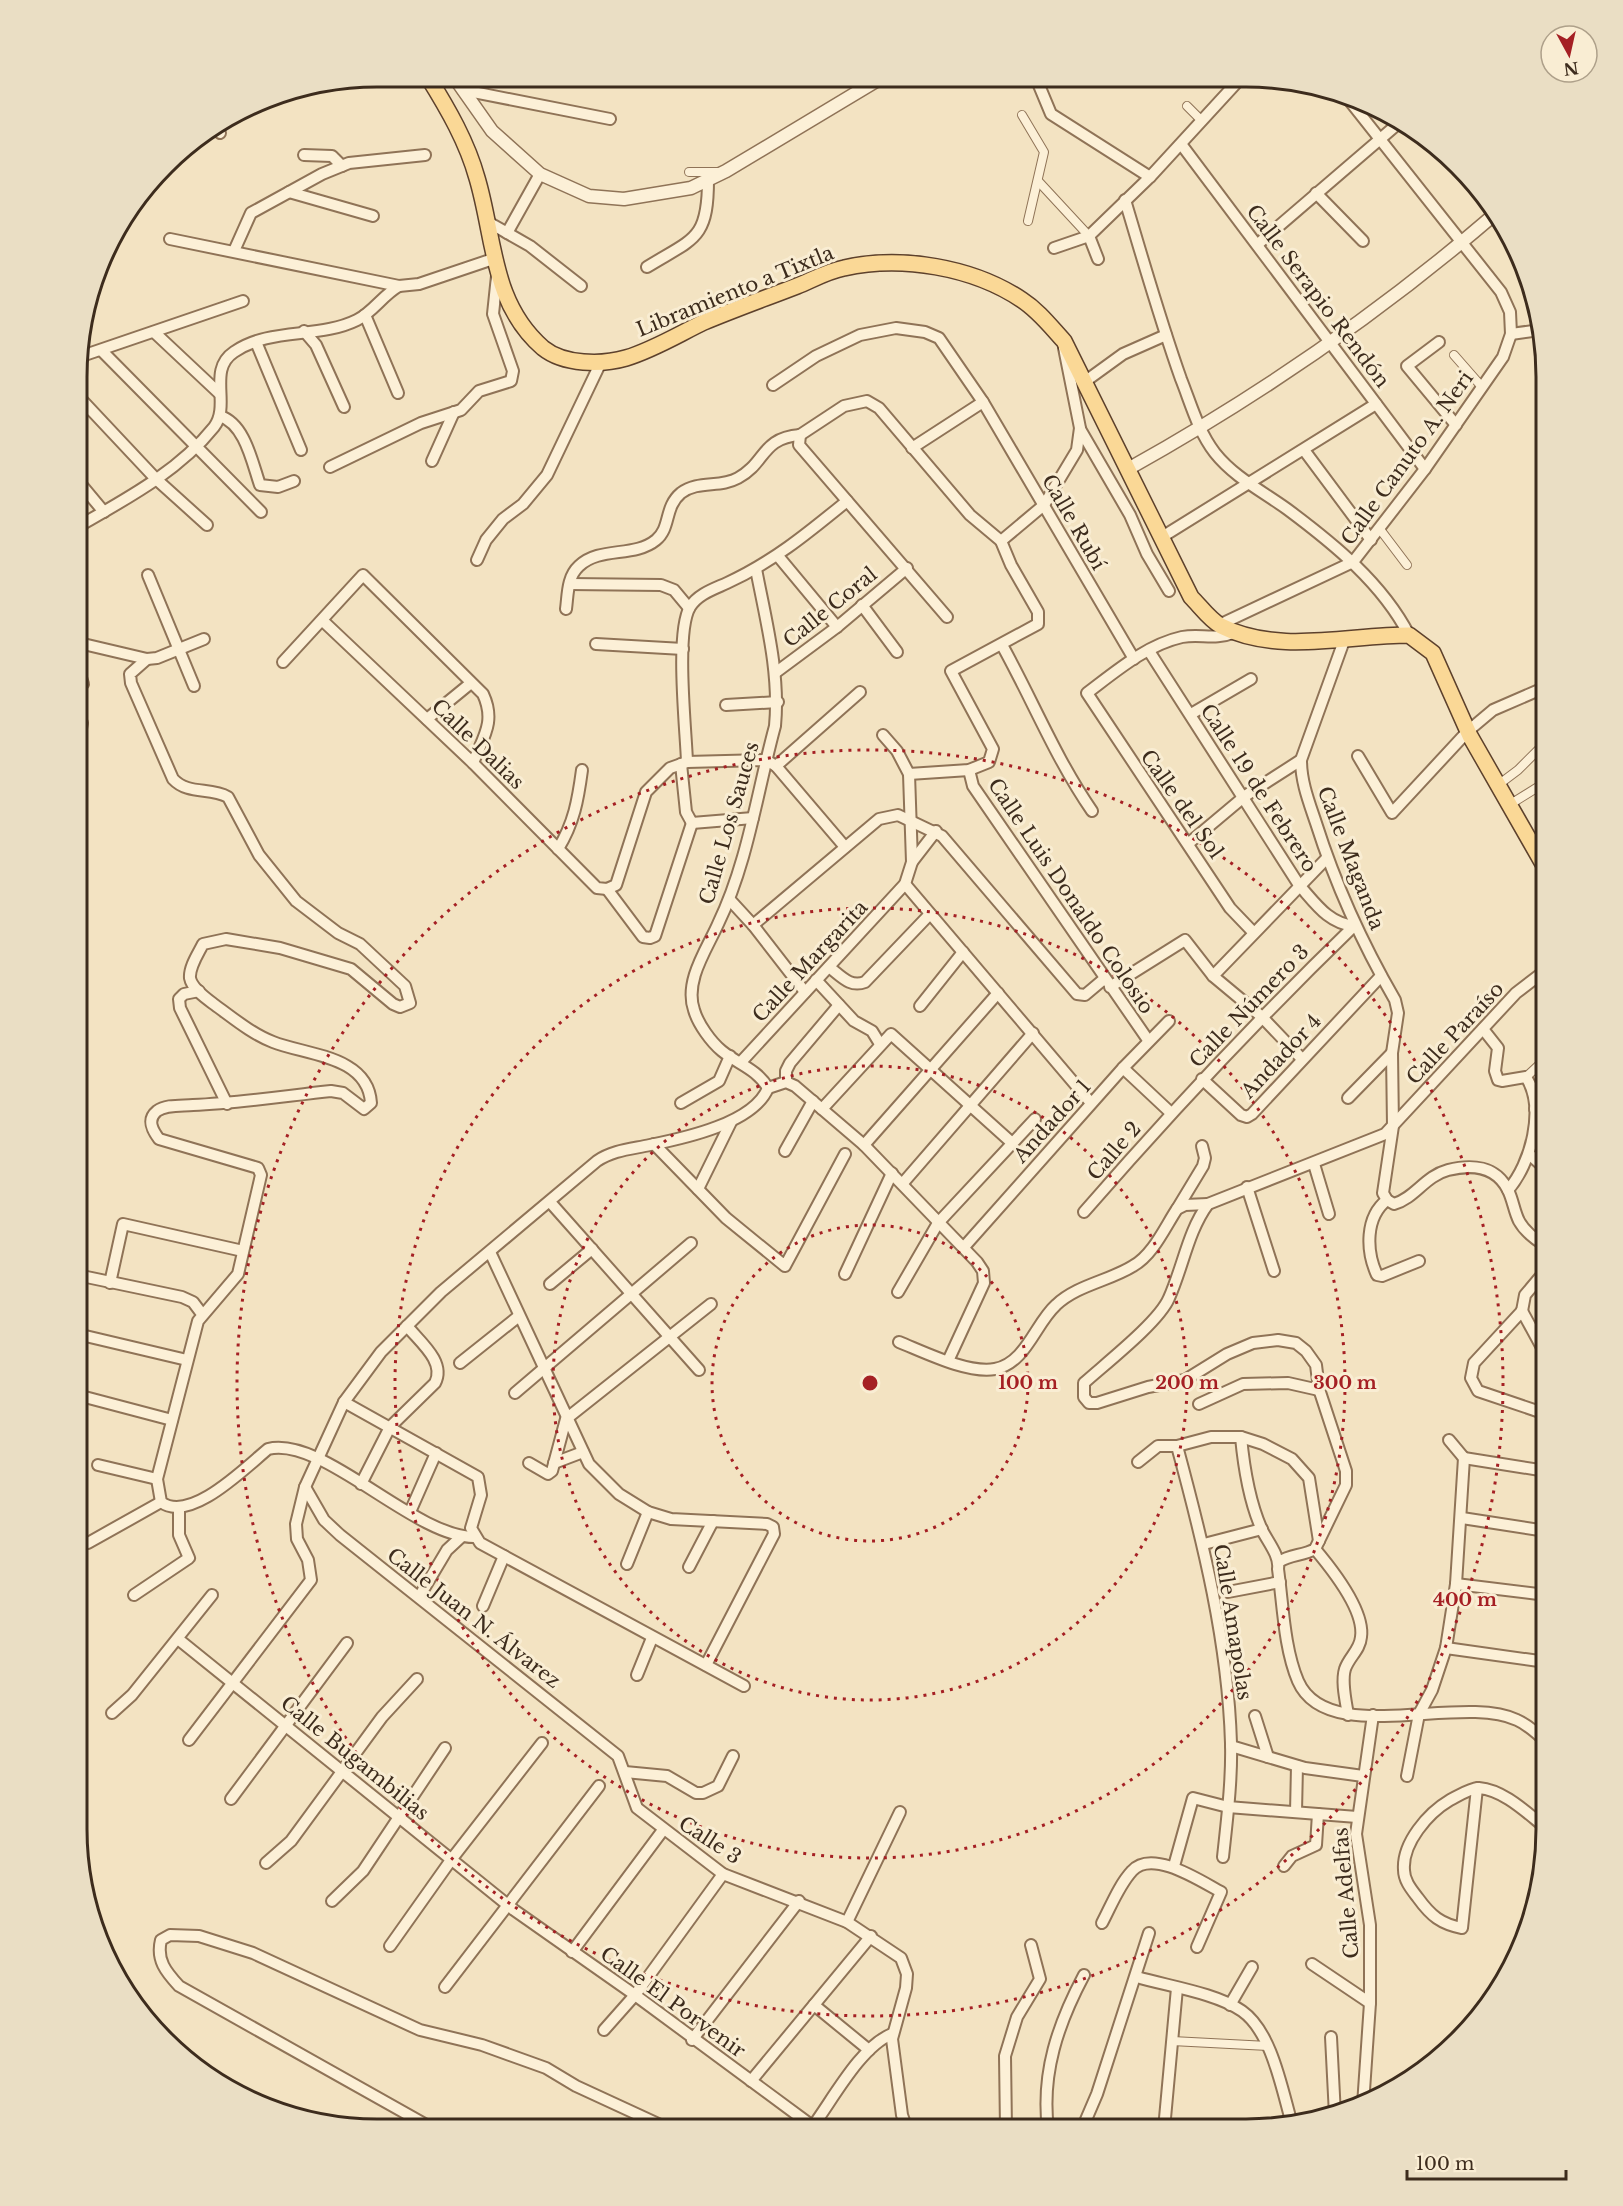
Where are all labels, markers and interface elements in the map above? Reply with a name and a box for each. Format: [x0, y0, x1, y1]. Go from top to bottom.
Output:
north arrow [1539, 24, 1599, 84]
text: N [1562, 58, 1580, 80]
street label: Calle Serapio Rendón [1241, 200, 1395, 392]
street label: Libramiento a Tixtla [633, 240, 838, 342]
street label: Calle Canuto A. Neri [1336, 366, 1478, 550]
street label: Calle Rubí [1037, 470, 1111, 574]
street label: Calle Coral [778, 562, 882, 652]
street label: Calle Dalias [427, 694, 529, 794]
street label: Calle 19 de Febrero [1196, 699, 1322, 877]
street label: Calle Los Sauces [694, 739, 764, 907]
street label: Calle del Sol [1136, 745, 1228, 863]
street label: Calle Luis Donaldo Colosio [983, 774, 1159, 1018]
street label: Calle Maganda [1313, 783, 1390, 934]
street label: Calle Margarita [747, 894, 873, 1027]
street label: Calle Número 3 [1184, 940, 1314, 1072]
street label: Calle Paraíso [1401, 977, 1509, 1089]
street label: Andador 4 [1235, 1009, 1326, 1104]
street label: Andador 1 [1008, 1074, 1096, 1168]
street label: Calle 2 [1082, 1117, 1146, 1185]
text: 100 m [998, 1372, 1058, 1394]
text: 200 m [1155, 1372, 1219, 1394]
text: 300 m [1313, 1372, 1377, 1394]
centre of rings [860, 1373, 880, 1393]
street label: Calle Juan N. Álvarez [383, 1542, 566, 1693]
street label: Calle Amapolas [1209, 1542, 1257, 1702]
text: 400 m [1433, 1589, 1497, 1611]
street label: Calle Bugambilias [276, 1691, 434, 1825]
street label: Calle 3 [674, 1811, 746, 1869]
street label: Calle Adelfas [1328, 1826, 1364, 1960]
street label: Calle El Porvenir [596, 1941, 750, 2063]
scale bar [1407, 2143, 1566, 2181]
text: 100 m [1416, 2153, 1474, 2175]

